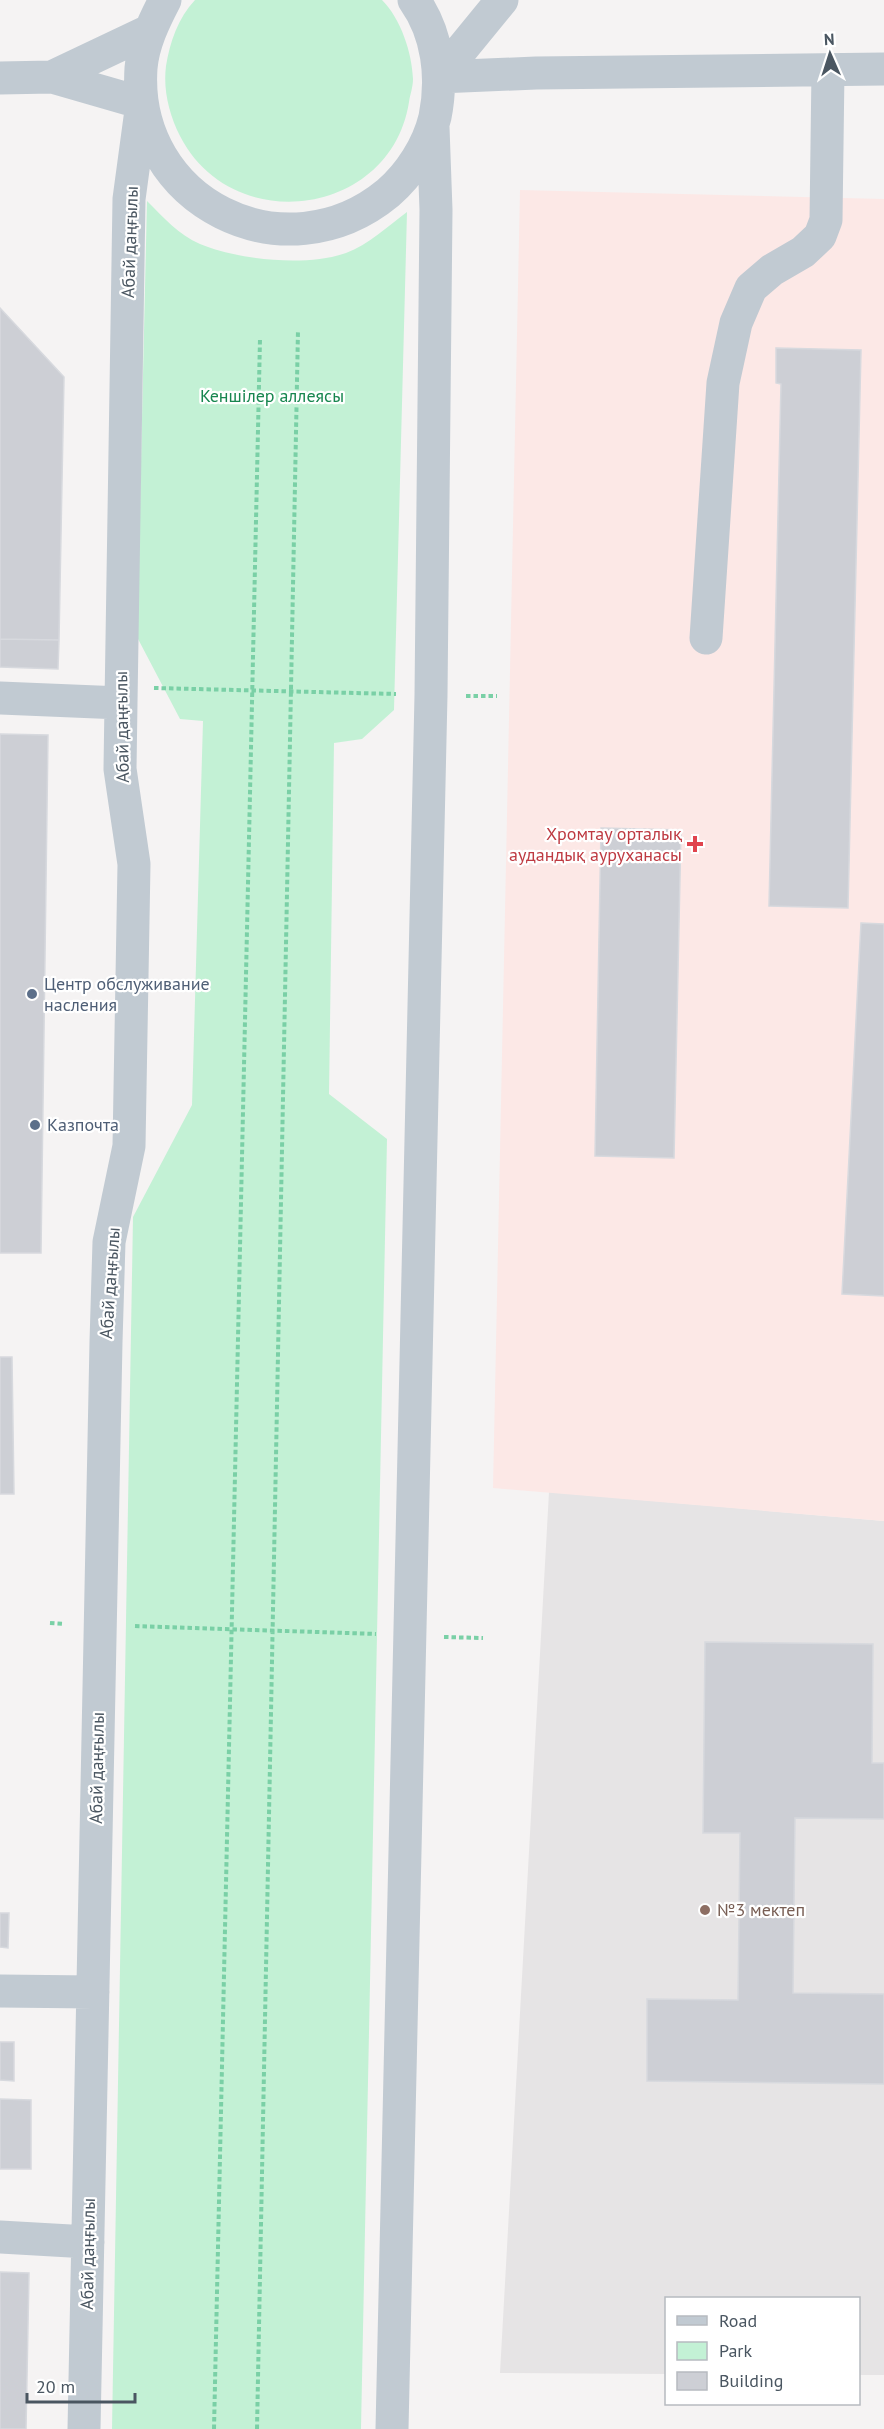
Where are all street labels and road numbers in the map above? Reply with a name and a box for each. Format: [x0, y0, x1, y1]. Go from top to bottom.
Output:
street label: Абай даңғылы [116, 186, 143, 298]
street label: Абай даңғылы [109, 671, 134, 783]
street label: Абай даңғылы [94, 1226, 125, 1340]
street label: Абай даңғылы [84, 1712, 109, 1824]
street label: Абай даңғылы [75, 2198, 100, 2310]

